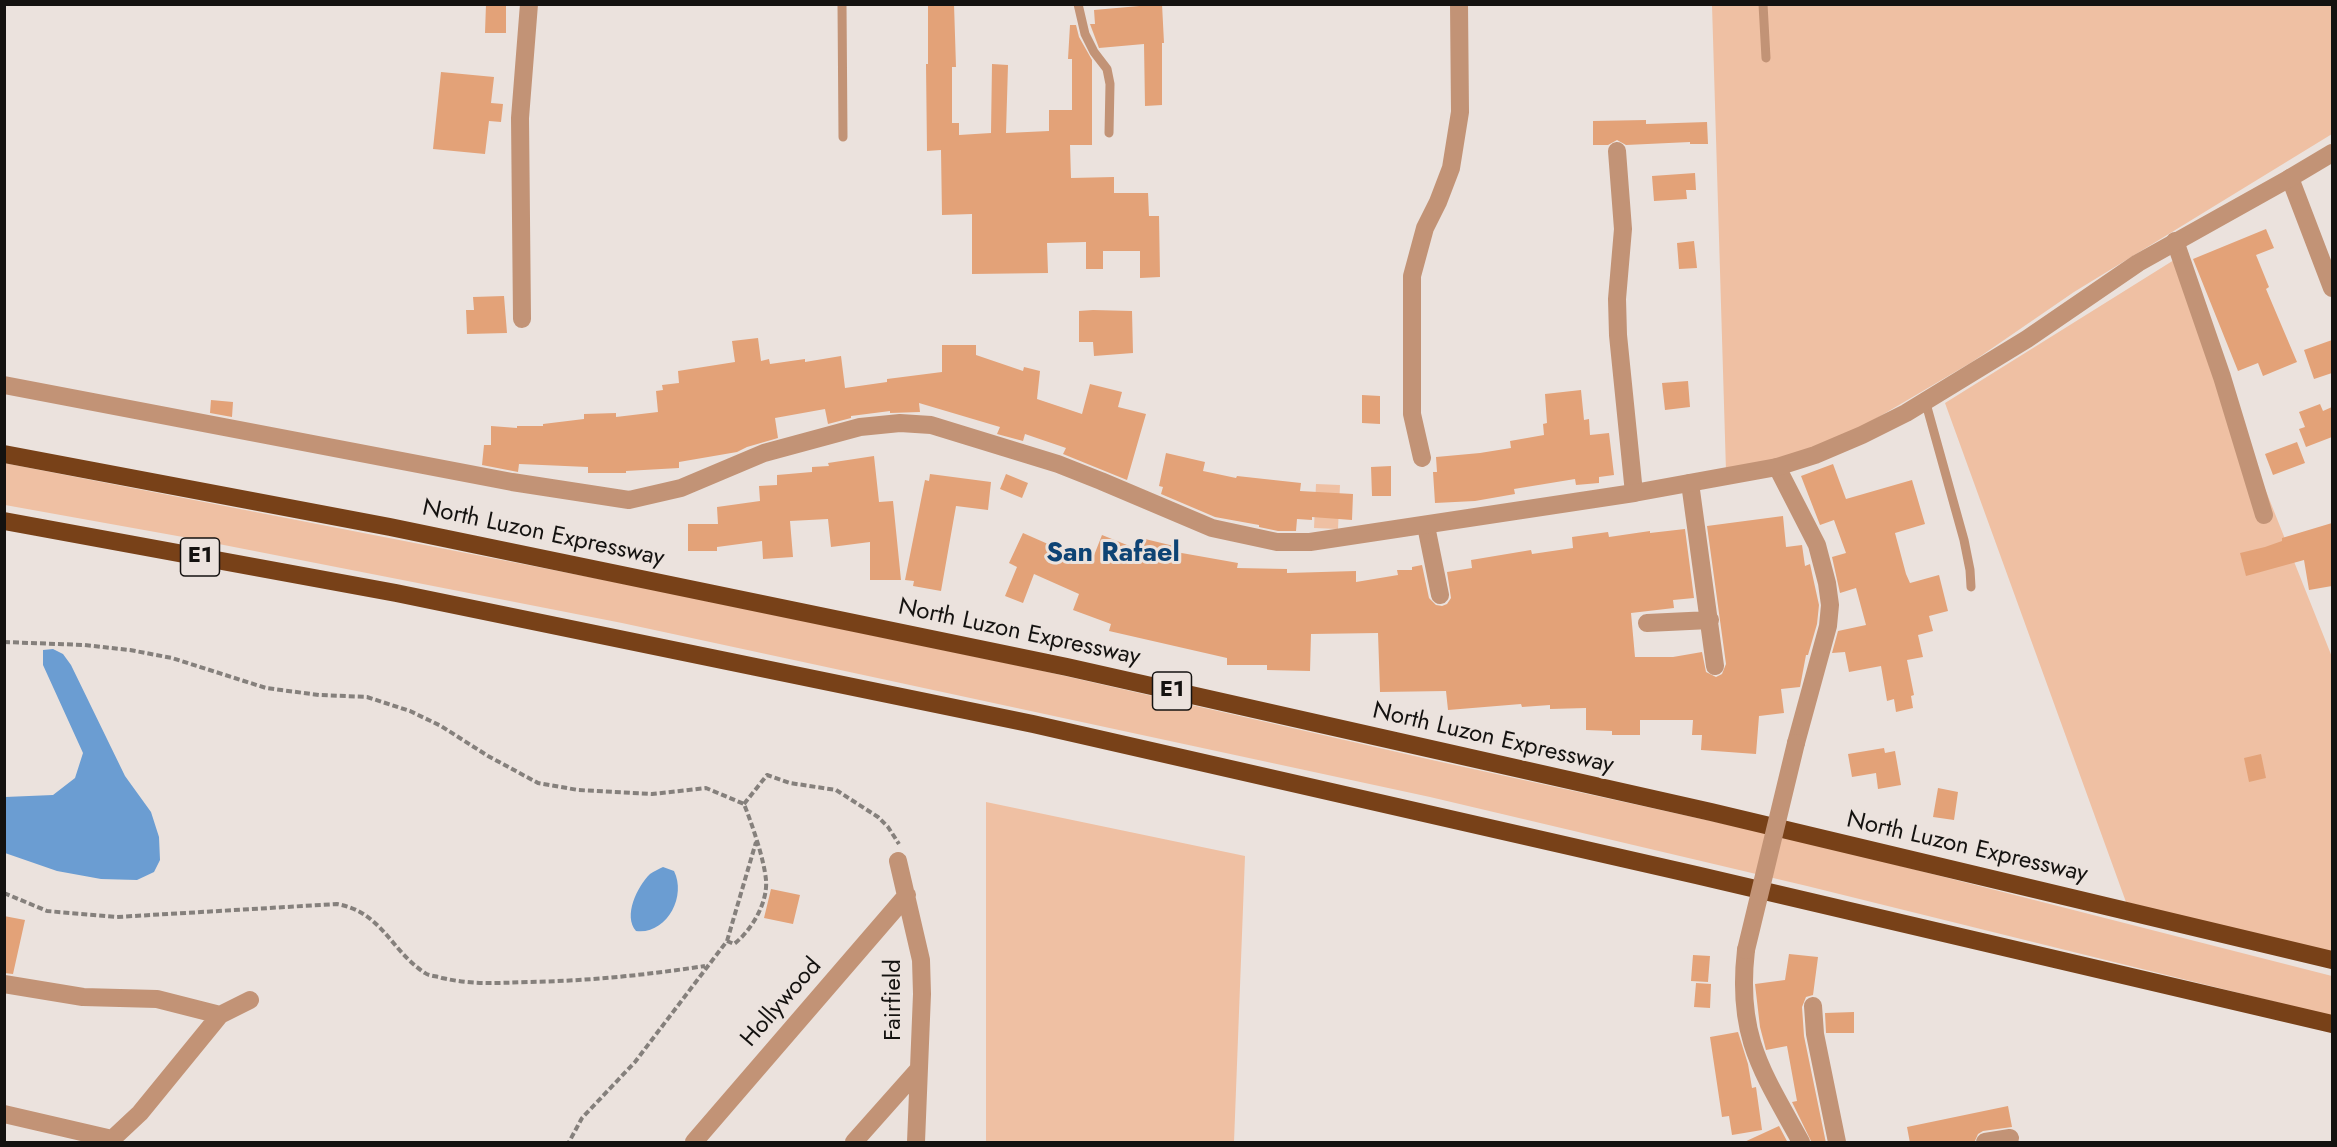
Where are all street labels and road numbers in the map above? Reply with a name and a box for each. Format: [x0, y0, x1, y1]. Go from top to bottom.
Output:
street label: North Luzon Expressway [419, 494, 667, 574]
road number: E1 [180, 538, 220, 576]
street label: North Luzon Expressway [895, 593, 1143, 673]
road number: E1 [1152, 672, 1192, 710]
street label: North Luzon Expressway [1370, 697, 1616, 781]
street label: North Luzon Expressway [1844, 806, 2090, 890]
street label: Hollywood [736, 953, 828, 1053]
street label: Fairfield [880, 959, 908, 1041]

